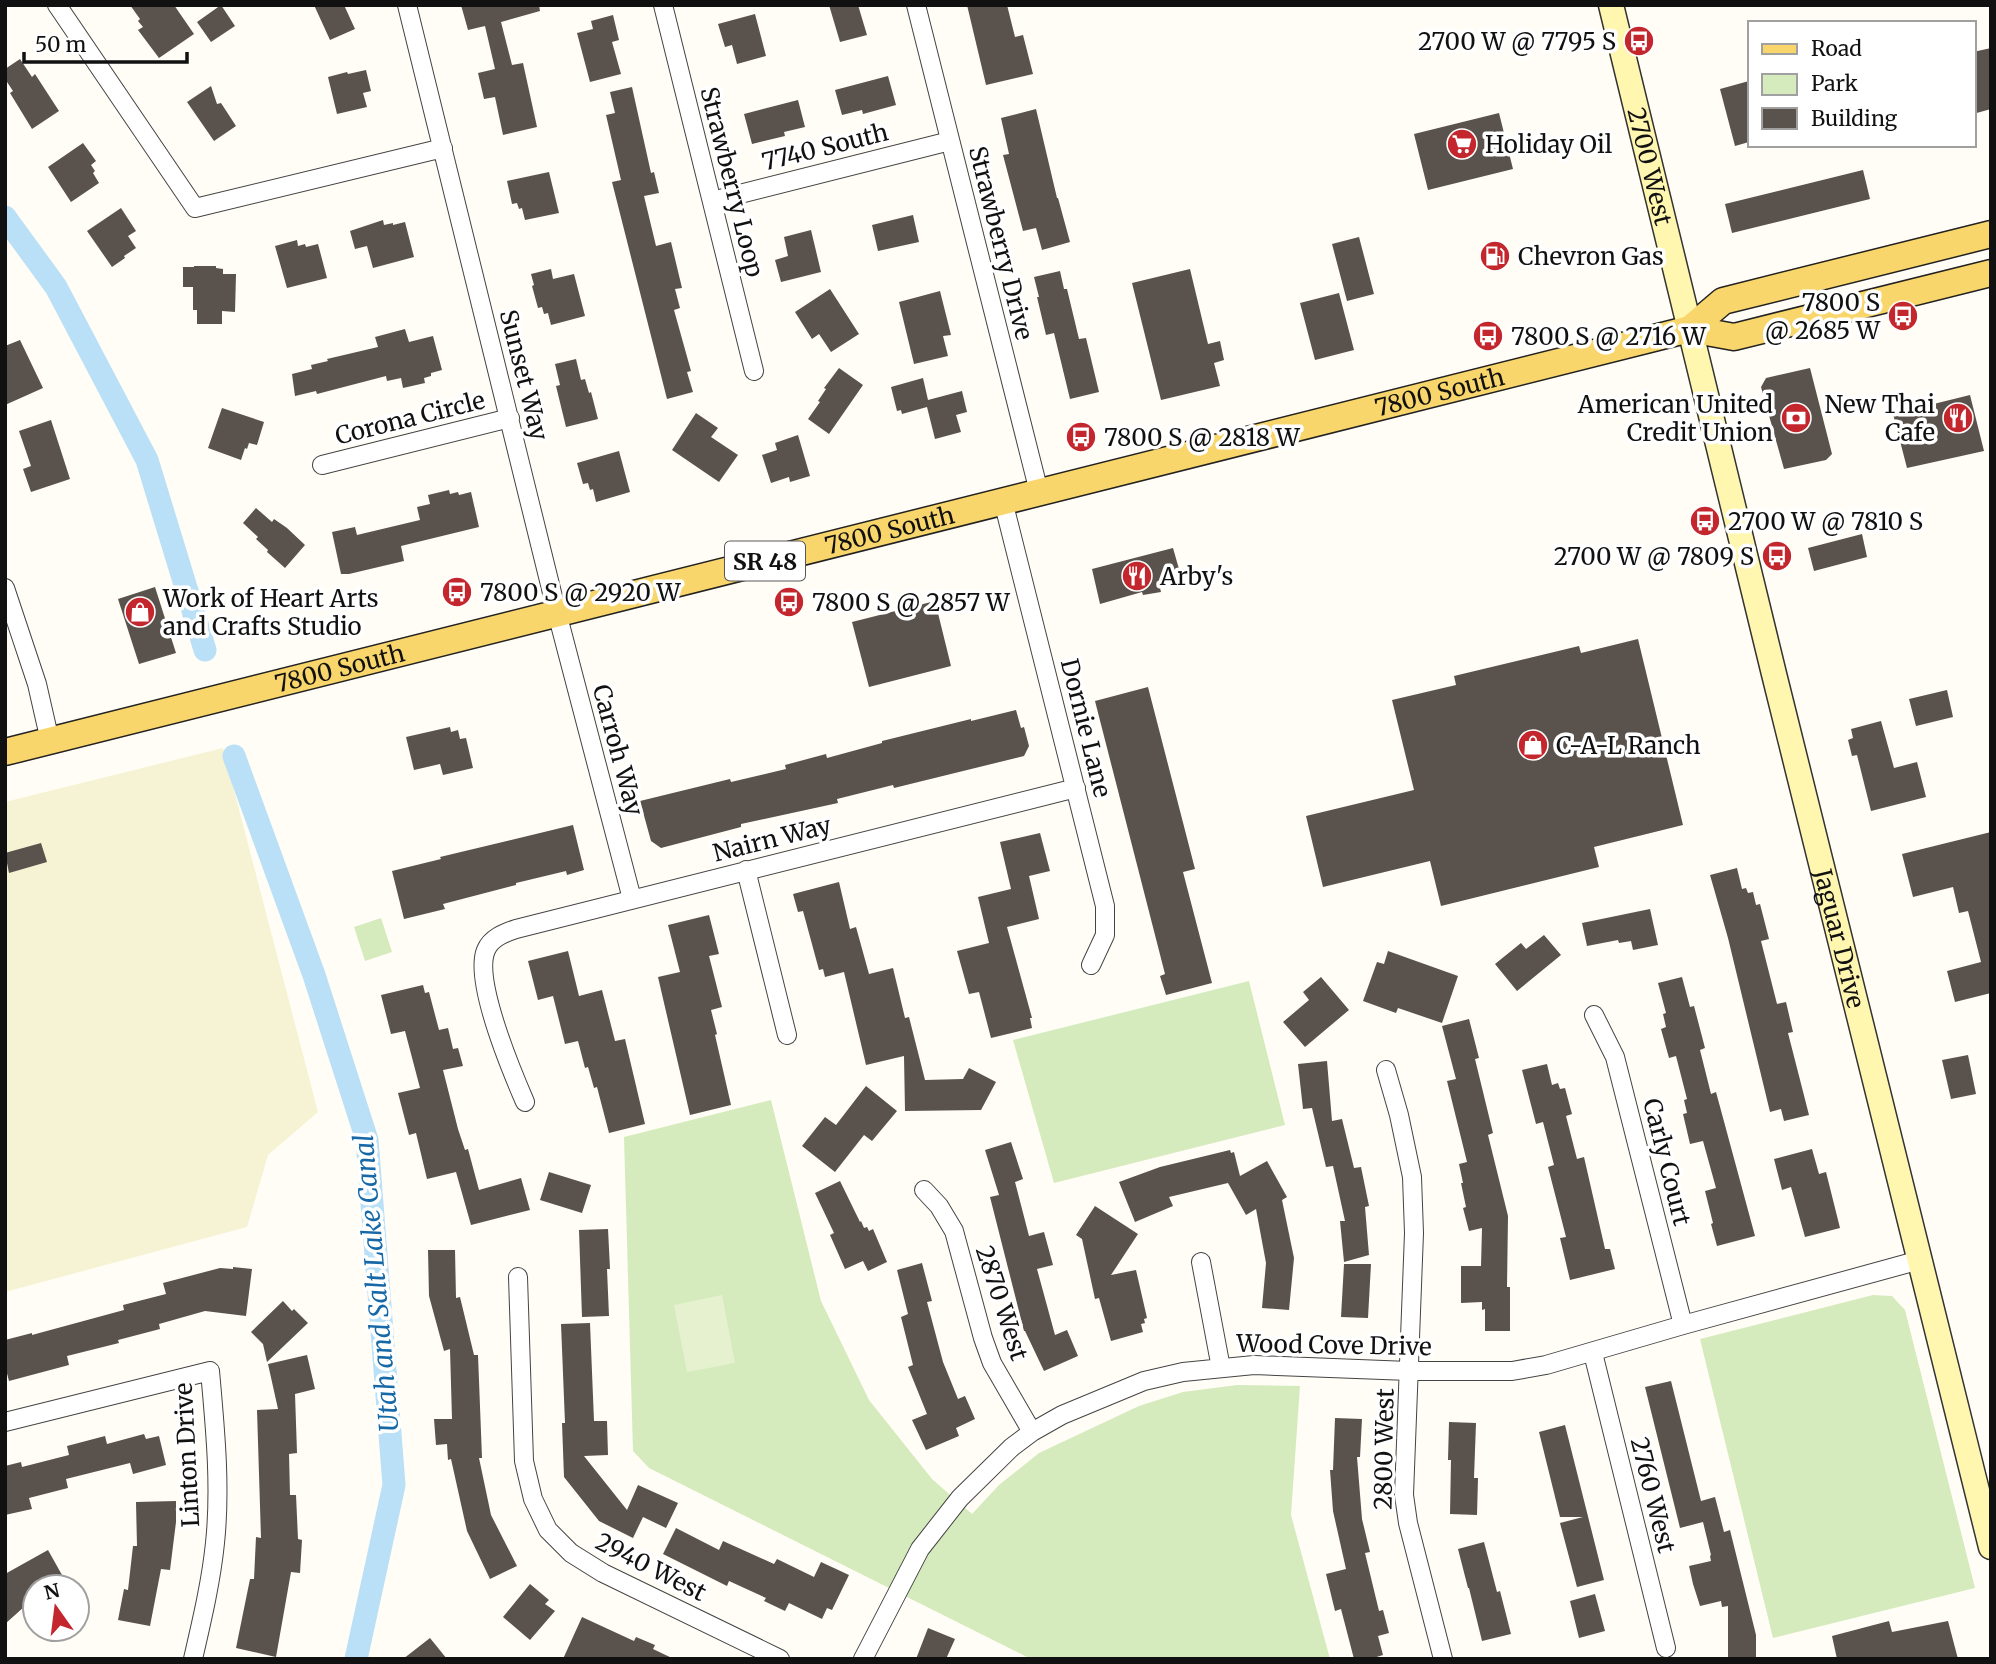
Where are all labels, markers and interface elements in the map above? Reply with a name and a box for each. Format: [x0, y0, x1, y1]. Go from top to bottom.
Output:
scale bar [24, 21, 187, 65]
legend [1748, 21, 1975, 147]
bus stop icon: 2700 W @ 7795 S [1622, 24, 1656, 58]
place label: 2700 W @ 7795 S [1418, 26, 1616, 57]
text: 50 m [35, 31, 86, 58]
text: Road [1811, 35, 1862, 62]
text: Park [1811, 70, 1858, 97]
street label: Strawberry Loop [693, 84, 771, 280]
street label: 2700 West [1621, 104, 1680, 229]
text: Building [1811, 105, 1898, 132]
street label: 7740 South [759, 116, 892, 178]
supermarket icon: Holiday Oil [1445, 127, 1479, 161]
place label: Holiday Oil [1485, 129, 1612, 160]
street label: Strawberry Drive [962, 143, 1040, 343]
fuel station icon: Chevron Gas [1478, 239, 1512, 273]
place label: Chevron Gas [1518, 241, 1664, 272]
place label: 7800 S @ 2685 W [1765, 287, 1881, 346]
bus stop icon: 7800 S @ 2685 W [1886, 299, 1920, 333]
street label: Sunset Way [493, 306, 555, 444]
bus stop icon: 7800 S @ 2716 W [1471, 319, 1505, 353]
place label: 7800 S @ 2716 W [1511, 321, 1707, 352]
street label: 7800 South [1371, 361, 1508, 423]
street label: Corona Circle [332, 384, 488, 452]
place label: American United Credit Union [1577, 389, 1773, 448]
place label: New Thai Cafe [1825, 389, 1935, 448]
bank icon: American United Credit Union [1779, 401, 1813, 435]
restaurant icon: New Thai Cafe [1941, 401, 1975, 435]
bus stop icon: 7800 S @ 2818 W [1064, 420, 1098, 454]
place label: 7800 S @ 2818 W [1104, 422, 1301, 453]
street label: 7800 South [822, 499, 958, 561]
bus stop icon: 2700 W @ 7810 S [1688, 504, 1722, 538]
place label: 2700 W @ 7810 S [1728, 506, 1923, 537]
bus stop icon: 2700 W @ 7809 S [1760, 539, 1794, 573]
road number: SR 48 [725, 541, 805, 580]
place label: 2700 W @ 7809 S [1554, 541, 1754, 572]
restaurant icon: Arby's [1120, 559, 1154, 593]
place label: Arby's [1159, 561, 1233, 592]
bus stop icon: 7800 S @ 2920 W [440, 575, 474, 609]
place label: 7800 S @ 2920 W [480, 577, 682, 608]
place label: Work of Heart Arts and Crafts Studio [162, 583, 379, 642]
bus stop icon: 7800 S @ 2857 W [772, 585, 806, 619]
place label: 7800 S @ 2857 W [812, 587, 1011, 618]
shop icon: Work of Heart Arts and Crafts Studio [123, 595, 157, 629]
street label: 7800 South [272, 637, 408, 699]
street label: Dornie Lane [1054, 655, 1118, 801]
street label: Carroh Way [586, 681, 650, 819]
shop icon: C-A-L Ranch [1516, 728, 1550, 762]
place label: C-A-L Ranch [1556, 730, 1701, 761]
street label: Nairn Way [710, 809, 834, 869]
street label: Jaguar Drive [1807, 865, 1872, 1011]
street label: Carly Court [1636, 1095, 1698, 1229]
water label: Utah and Salt Lake Canal [347, 1133, 405, 1433]
street label: 2870 West [969, 1242, 1035, 1365]
street label: Wood Cove Drive [1235, 1328, 1432, 1362]
street label: Linton Drive [168, 1382, 206, 1528]
street label: 2800 West [1367, 1387, 1401, 1510]
street label: 2760 West [1624, 1434, 1682, 1557]
street label: 2940 West [591, 1526, 712, 1608]
north arrow [21, 1573, 91, 1643]
text: N [42, 1578, 62, 1605]

